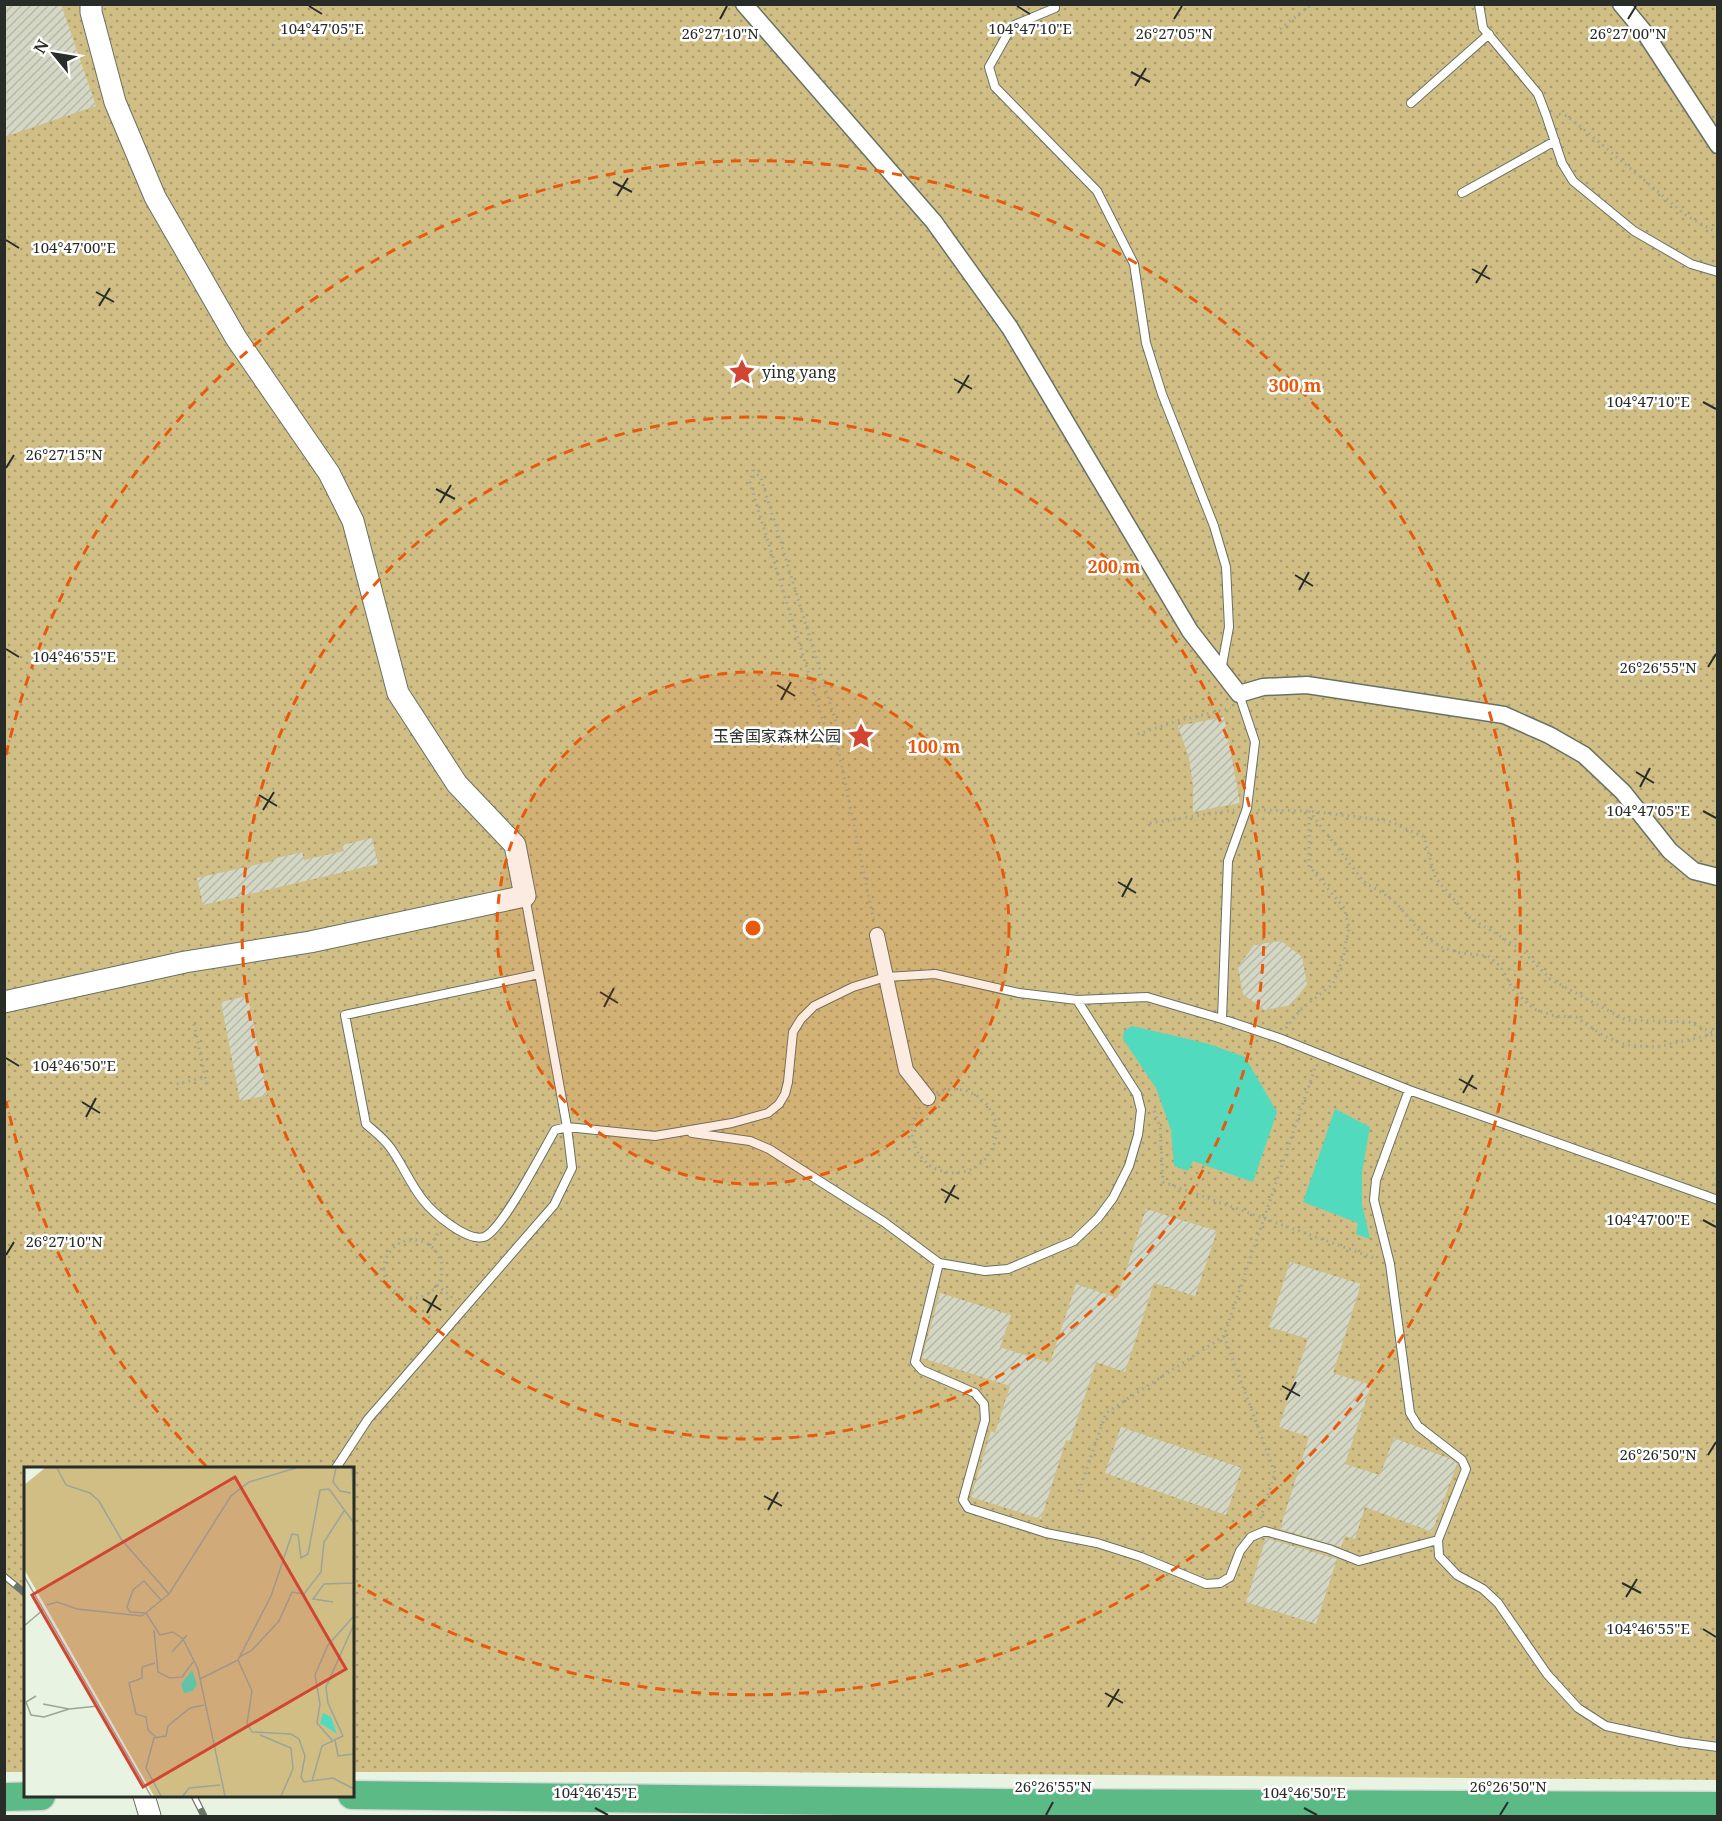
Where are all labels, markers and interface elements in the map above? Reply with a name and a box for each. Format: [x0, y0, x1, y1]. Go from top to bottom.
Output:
text: 104°47'05"E [280, 18, 364, 38]
text: 104°47'10"E [988, 18, 1072, 38]
text: 26°27'10"N [681, 23, 759, 43]
text: 26°27'05"N [1135, 23, 1213, 43]
text: 26°27'00"N [1589, 23, 1667, 43]
north arrow [24, 24, 84, 84]
text: N [28, 35, 54, 57]
text: 104°47'00"E [32, 237, 116, 257]
place icon: ying yang [727, 357, 757, 387]
place label: ying yang [762, 361, 837, 383]
text: 300 m [1269, 373, 1322, 397]
text: 104°47'10"E [1606, 391, 1690, 411]
text: 26°27'15"N [25, 444, 103, 464]
text: 200 m [1088, 554, 1141, 578]
text: 104°46'55"E [32, 646, 116, 666]
text: 26°26'55"N [1619, 657, 1697, 677]
place icon: 玉舍国家森林公园 [846, 721, 876, 751]
place label: 玉舍国家森林公园 [713, 725, 841, 747]
text: 100 m [908, 734, 961, 758]
text: 104°47'05"E [1606, 800, 1690, 820]
centre of rings [743, 918, 763, 938]
text: 104°46'50"E [32, 1055, 116, 1075]
text: 104°47'00"E [1606, 1209, 1690, 1229]
text: 26°27'10"N [25, 1231, 103, 1251]
text: 26°26'50"N [1619, 1444, 1697, 1464]
inset map [24, 1467, 354, 1797]
text: 104°46'55"E [1606, 1618, 1690, 1638]
text: 26°26'55"N [1014, 1776, 1092, 1796]
text: 26°26'50"N [1469, 1776, 1547, 1796]
text: 104°46'45"E [553, 1782, 637, 1802]
text: 104°46'50"E [1262, 1782, 1346, 1802]

